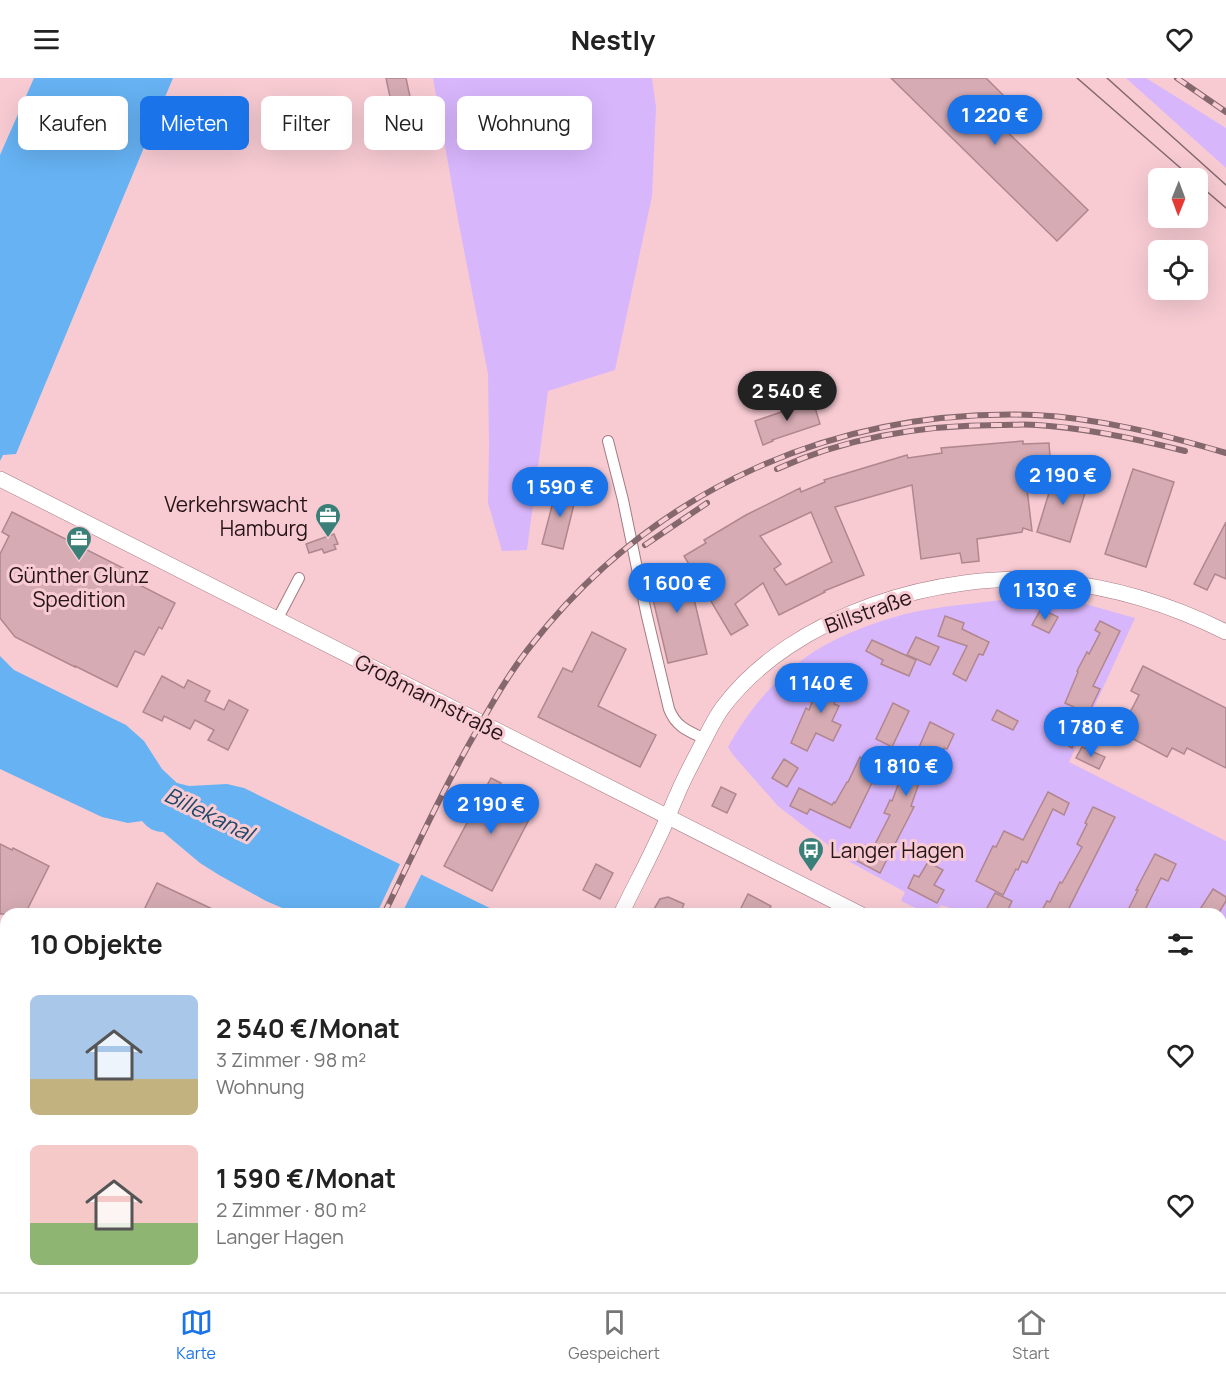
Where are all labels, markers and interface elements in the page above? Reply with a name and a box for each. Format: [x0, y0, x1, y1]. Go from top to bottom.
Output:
text: Nestly [571, 21, 655, 58]
icon: menu [30, 23, 63, 56]
icon: heart [1163, 23, 1196, 56]
pin: 1 220 € [940, 95, 1050, 146]
chip: Kaufen [18, 96, 128, 150]
chip: Mieten [140, 96, 249, 150]
chip: Filter [261, 96, 352, 150]
chip: Neu [364, 96, 445, 150]
chip: Wohnung [457, 96, 592, 150]
text: 1 220 € [961, 101, 1029, 128]
north arrow [1148, 168, 1208, 228]
map controls [1148, 168, 1208, 300]
button: locate [1148, 240, 1208, 300]
pin: 2 540 € [732, 371, 842, 422]
text: 2 540 € [752, 377, 822, 404]
pin: 2 190 € [1008, 455, 1118, 506]
text: 2 190 € [1029, 461, 1097, 488]
pin: 1 590 € [505, 467, 615, 518]
text: 1 590 € [526, 473, 594, 500]
place label: Verkehrswacht Hamburg [164, 490, 308, 542]
office icon: Verkehrswacht Hamburg [313, 501, 343, 539]
office icon: Günther Glunz Spedition [64, 524, 94, 562]
place label: Günther Glunz Spedition [9, 561, 149, 613]
pin: 1 600 € [622, 563, 732, 614]
text: 1 600 € [642, 569, 712, 596]
pin: 1 130 € [990, 570, 1100, 621]
text: 1 130 € [1013, 576, 1077, 603]
street label: Billstraße [821, 582, 915, 640]
street label: Großmannstraße [350, 647, 510, 747]
pin: 1 140 € [766, 663, 876, 714]
text: 1 140 € [789, 669, 853, 696]
pin: 1 780 € [1036, 707, 1146, 758]
text: 1 780 € [1058, 713, 1124, 740]
pin: 1 810 € [851, 746, 961, 797]
text: 1 810 € [874, 752, 938, 779]
water label: Billekanal [160, 780, 261, 850]
pin: 2 190 € [436, 784, 546, 835]
text: 2 190 € [457, 790, 525, 817]
bus stop icon: Langer Hagen [796, 835, 826, 873]
place label: Langer Hagen [830, 836, 964, 864]
text: 10 Objekte [30, 926, 163, 962]
icon: filters [1164, 928, 1197, 961]
text: 2 540 €/Monat [216, 1010, 400, 1046]
icon: home [78, 1019, 150, 1091]
icon: heart [1164, 1039, 1197, 1072]
text: 3 Zimmer · 98 m² [216, 1046, 366, 1073]
text: Wohnung [216, 1073, 305, 1100]
text: 1 590 €/Monat [216, 1160, 396, 1196]
icon: home [78, 1169, 150, 1241]
icon: heart [1164, 1189, 1197, 1222]
text: 2 Zimmer · 80 m² [216, 1196, 366, 1223]
text: Langer Hagen [216, 1223, 344, 1250]
tab: Karte [176, 1306, 216, 1364]
tab: Gespeichert [568, 1306, 660, 1364]
tab: Start [1012, 1306, 1050, 1364]

